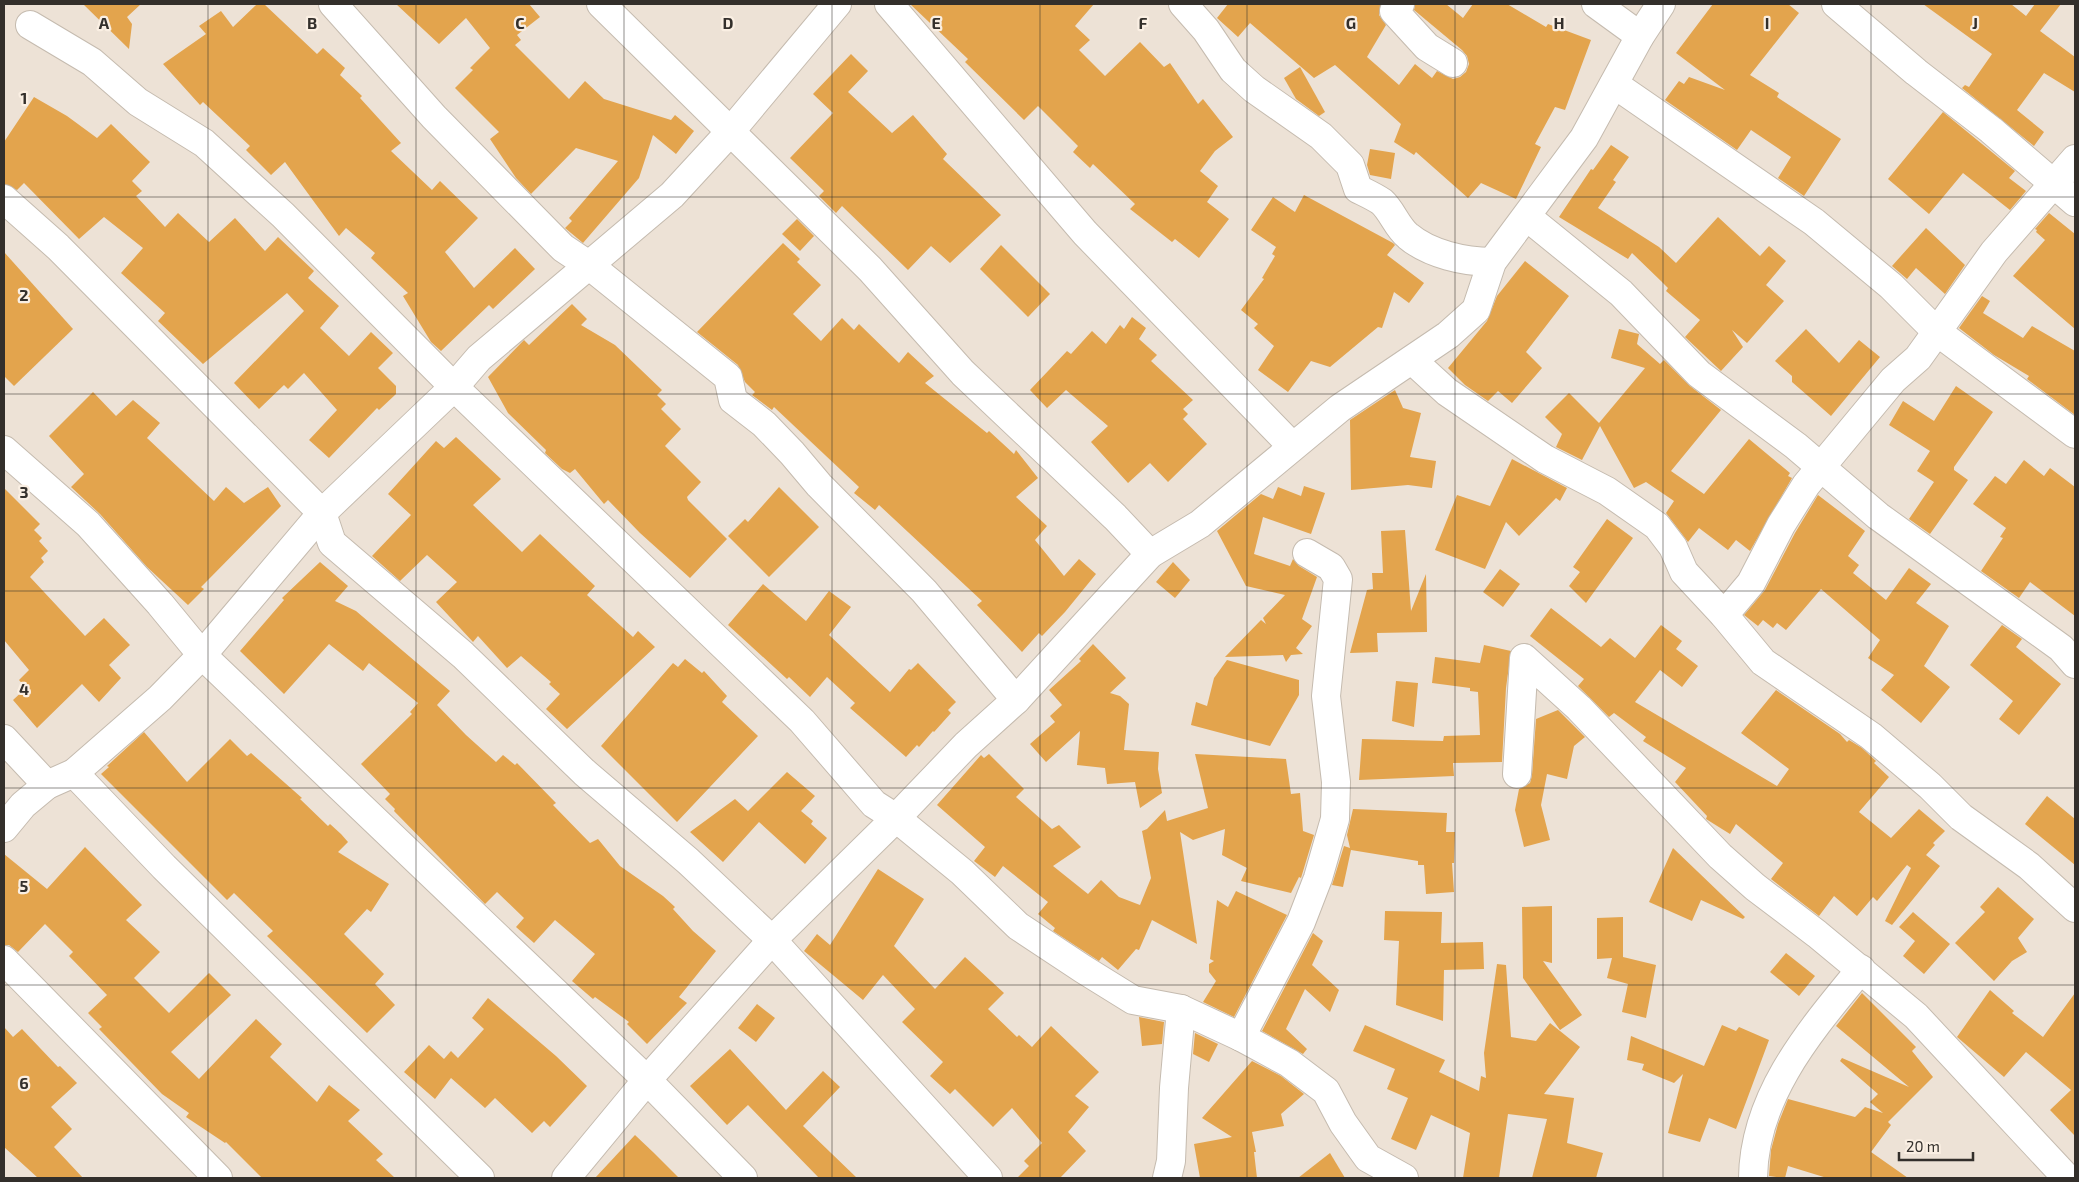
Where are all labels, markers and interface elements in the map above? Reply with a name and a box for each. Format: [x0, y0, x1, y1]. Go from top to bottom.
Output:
text: A [99, 13, 110, 32]
text: B [307, 13, 317, 32]
text: C [515, 13, 525, 32]
text: D [723, 13, 734, 32]
text: E [931, 13, 941, 32]
text: F [1139, 13, 1148, 32]
text: G [1346, 13, 1356, 32]
text: H [1553, 13, 1565, 32]
text: I [1765, 13, 1769, 32]
text: J [1972, 13, 1978, 32]
text: 1 [21, 88, 27, 107]
text: 2 [19, 285, 29, 304]
text: 3 [19, 482, 29, 501]
text: 4 [19, 679, 29, 698]
text: 5 [20, 876, 29, 895]
text: 6 [19, 1073, 29, 1092]
scale bar [1899, 1130, 1973, 1162]
text: 20 m [1906, 1137, 1940, 1155]

